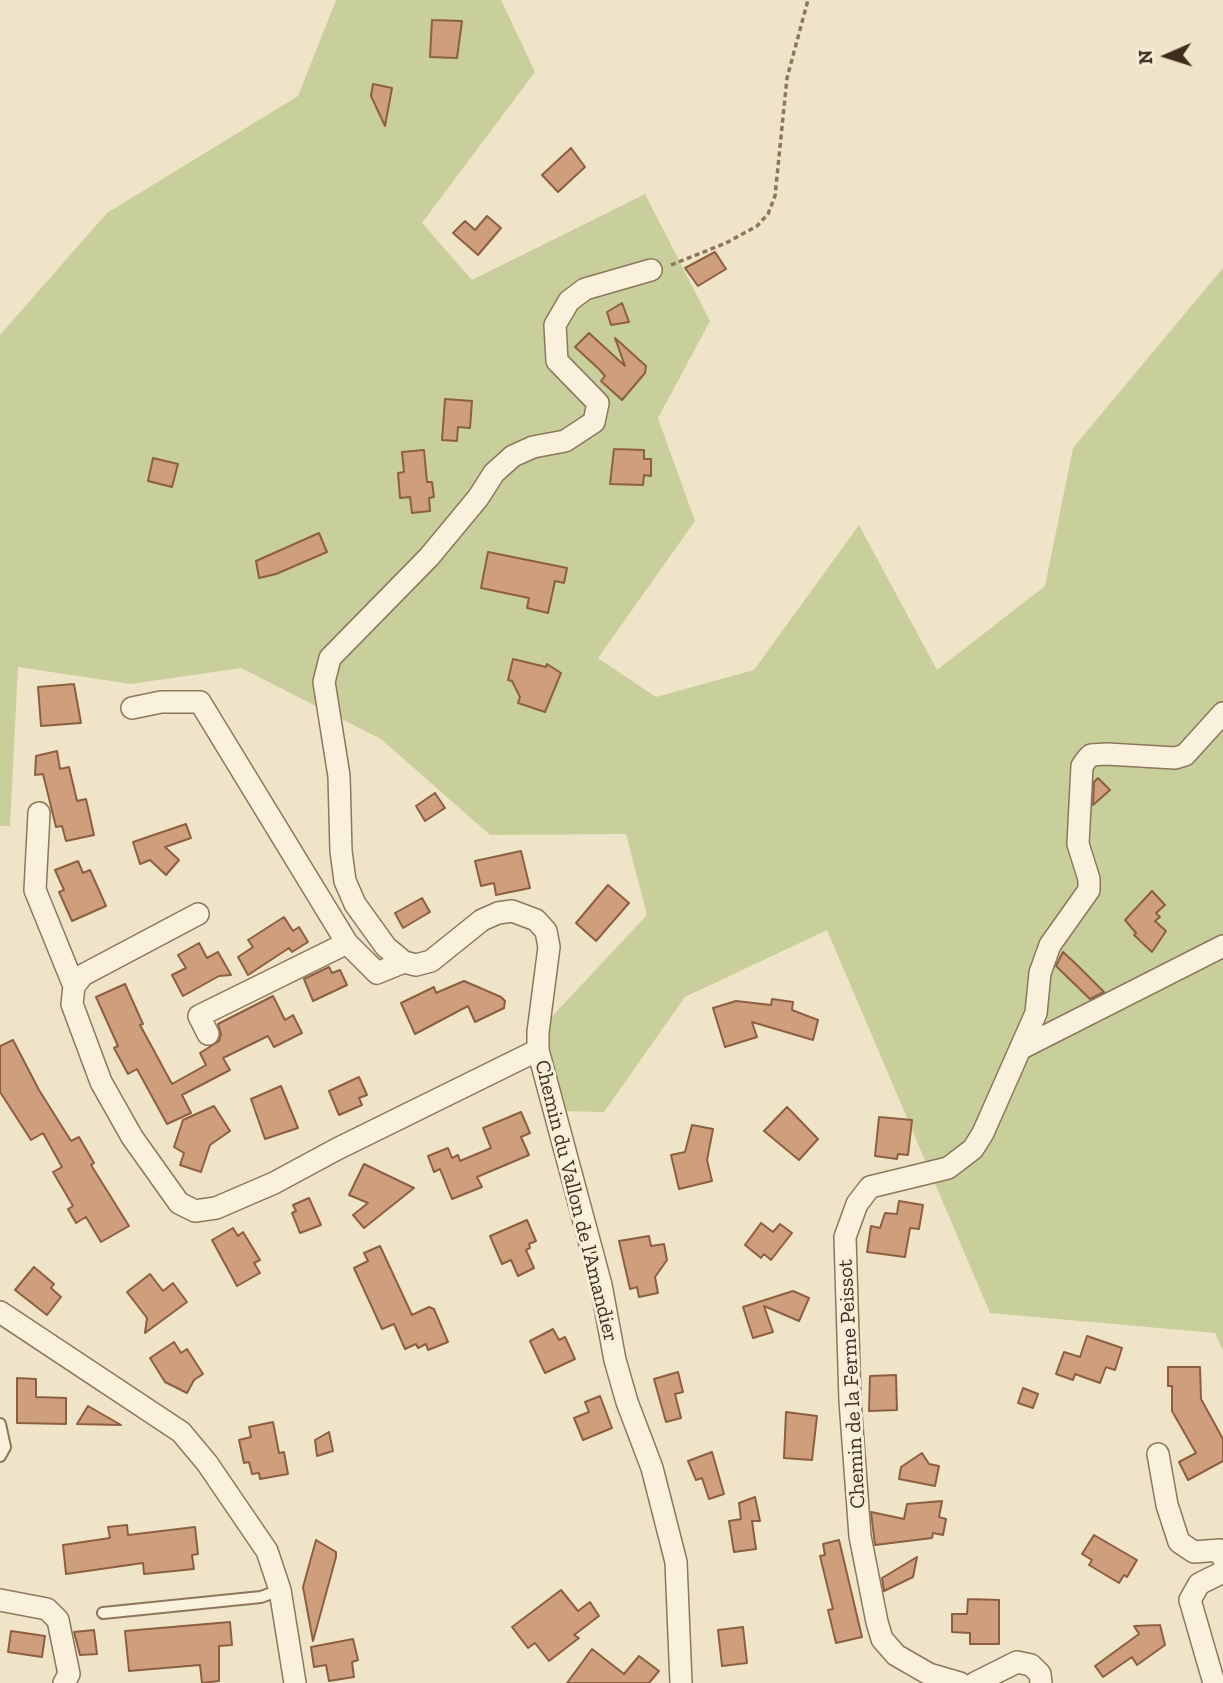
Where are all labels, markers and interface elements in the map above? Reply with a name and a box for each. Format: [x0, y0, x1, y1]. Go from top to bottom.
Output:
north arrow [1132, 21, 1202, 91]
text: N [1134, 49, 1157, 65]
street label: Chemin du Vallon de l'Amandier [529, 1058, 623, 1344]
street label: Chemin de la Ferme Peissot [833, 1259, 871, 1509]

